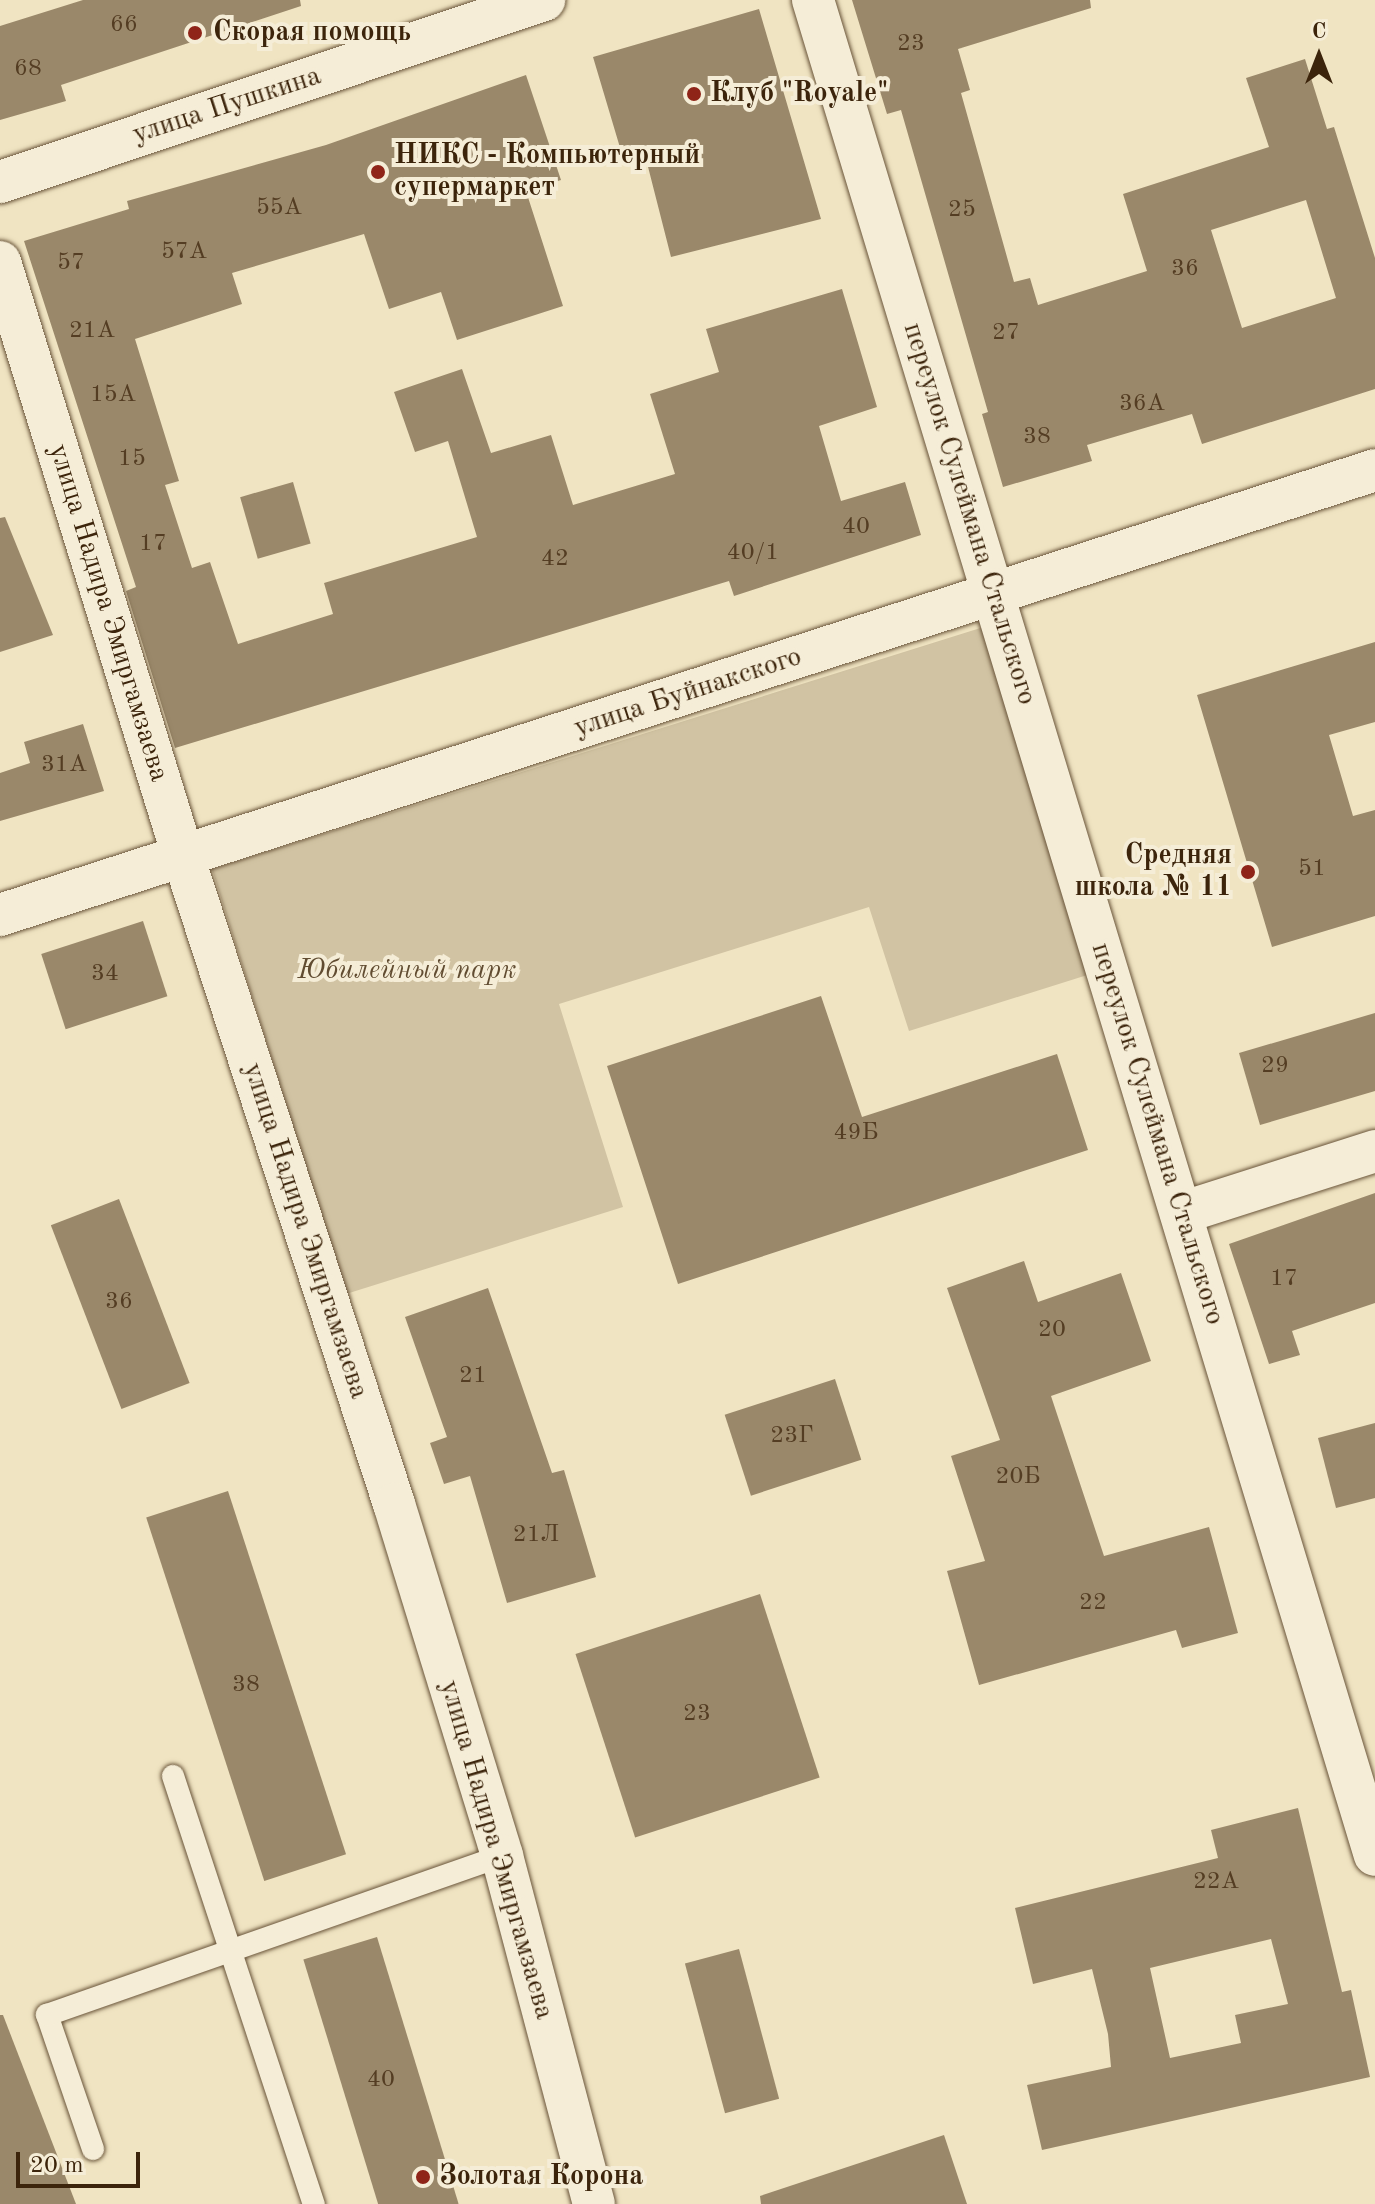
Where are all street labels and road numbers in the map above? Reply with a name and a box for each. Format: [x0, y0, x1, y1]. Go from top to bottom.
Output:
street label: улица Пушкина [129, 60, 325, 152]
street label: переулок Сулеймана Стальского [895, 319, 1043, 709]
street label: улица Надира Эмиргамзаева [41, 440, 175, 786]
street label: улица Буйнакского [570, 640, 806, 746]
street label: переулок Сулеймана Стальского [1083, 939, 1231, 1329]
street label: улица Надира Эмиргамзаева [235, 1059, 375, 1403]
street label: улица Надира Эмиргамзаева [431, 1677, 561, 2023]

